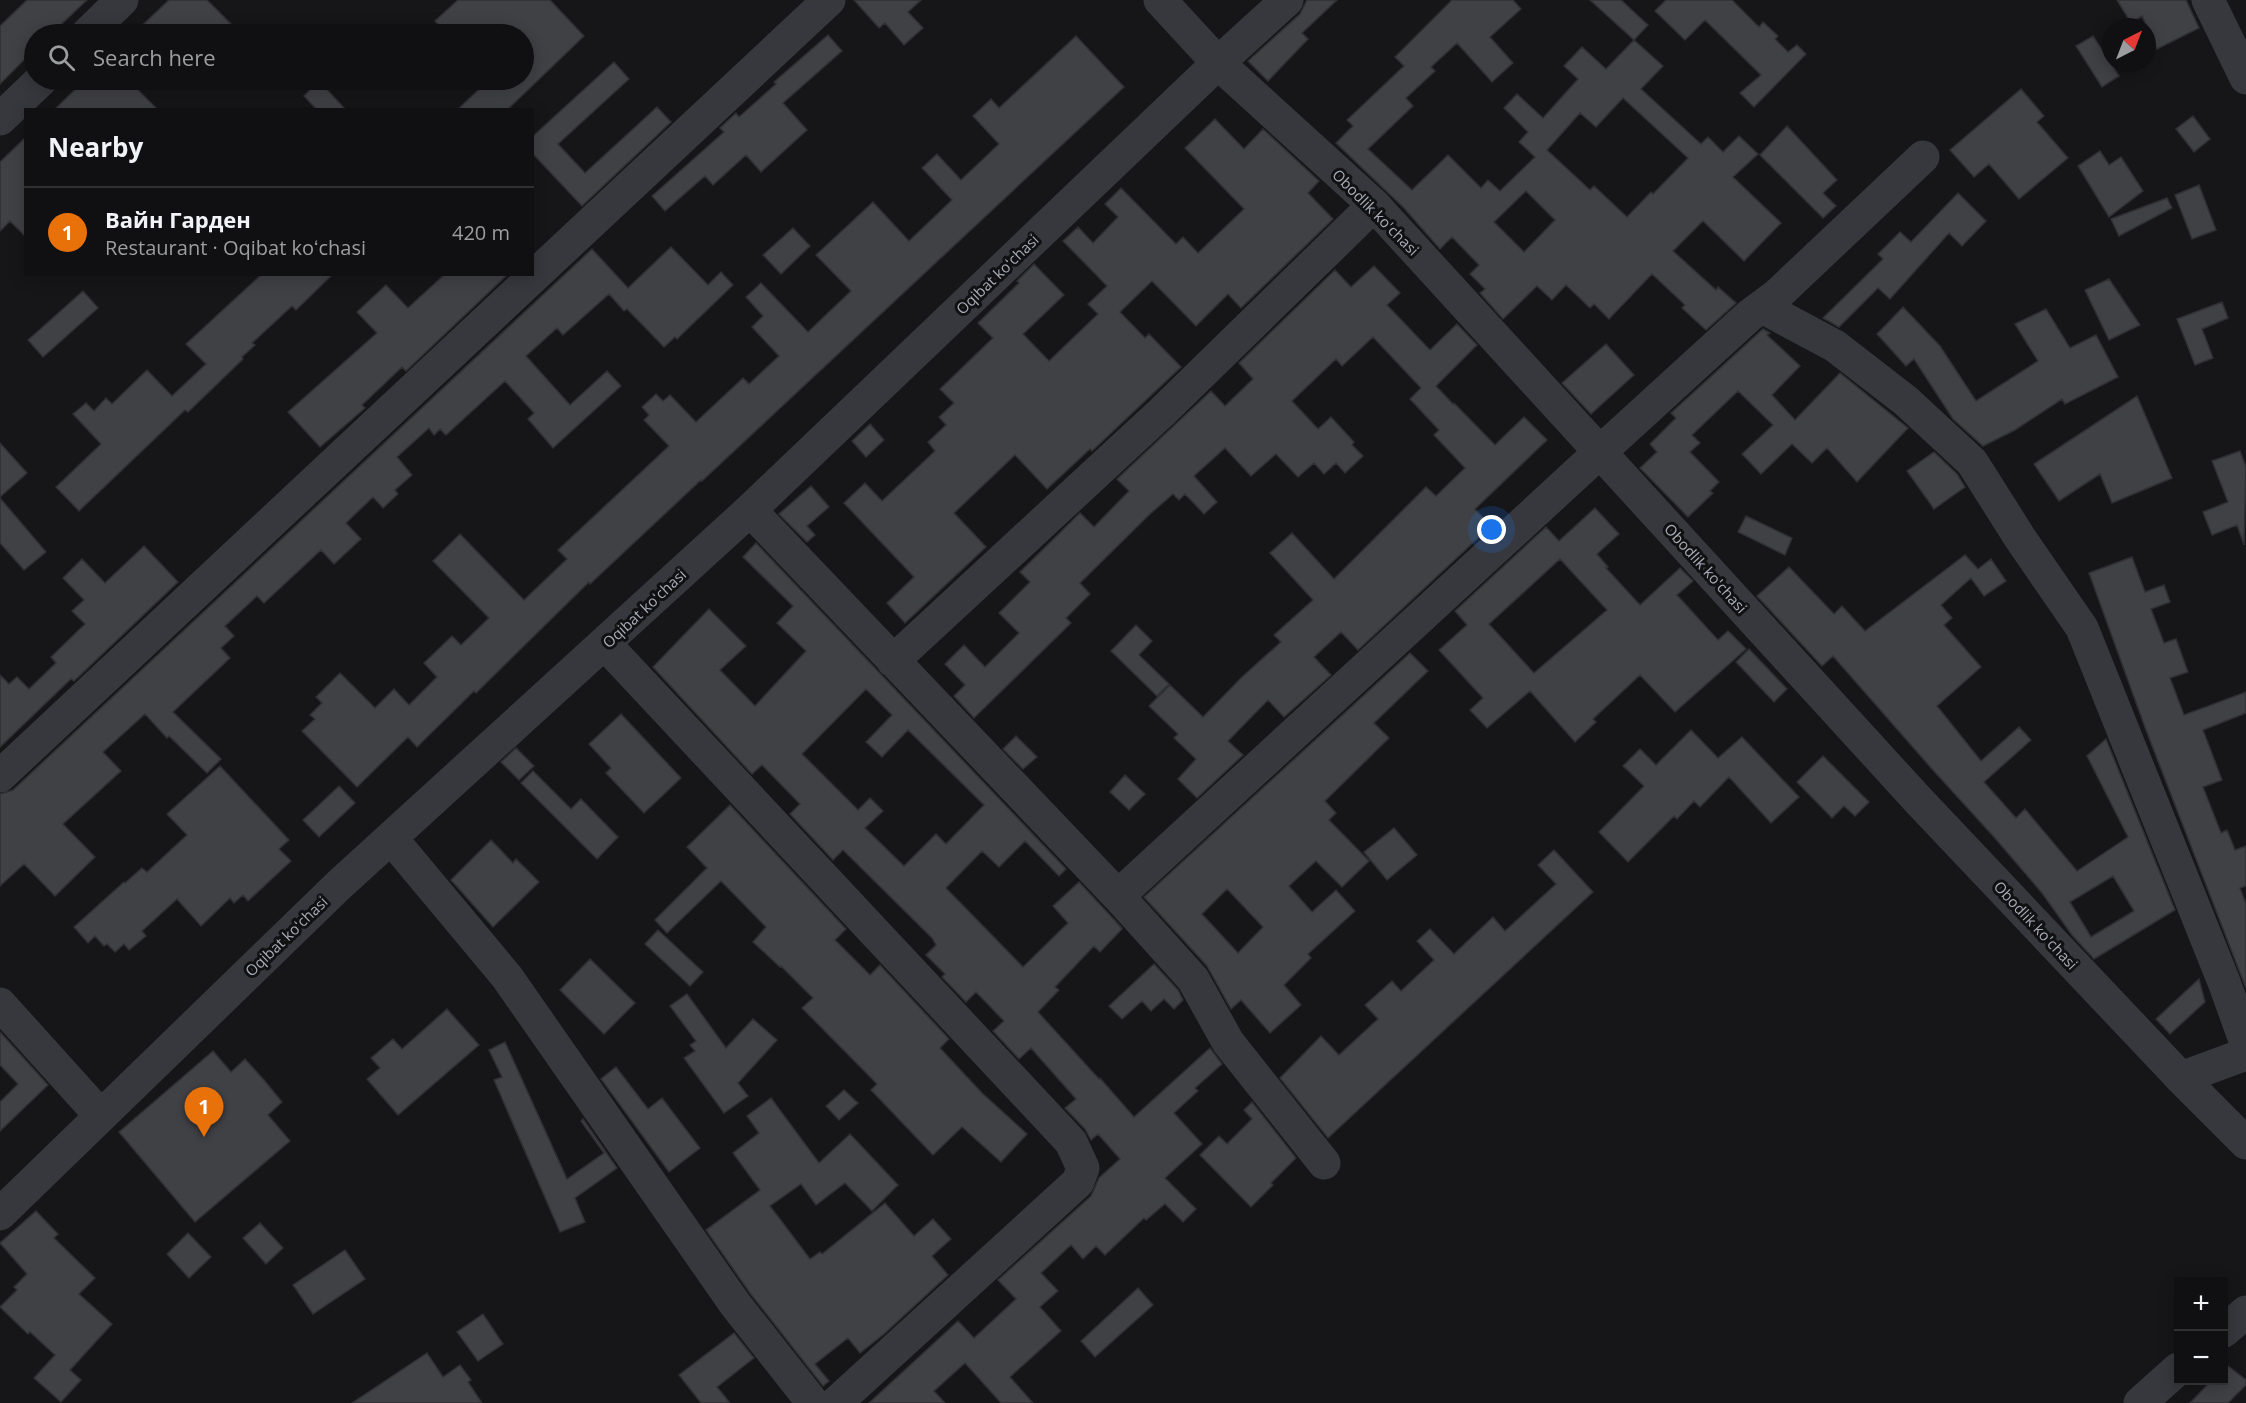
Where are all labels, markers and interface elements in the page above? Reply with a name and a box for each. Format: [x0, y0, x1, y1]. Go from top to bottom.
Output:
north arrow [2102, 18, 2156, 72]
search box [24, 24, 534, 90]
icon: search [45, 41, 78, 74]
text: Search here [93, 42, 216, 72]
text: Nearby [48, 129, 143, 165]
street label: Obodlik ko'chasi [1329, 165, 1423, 259]
text: Вайн Гарден [105, 204, 251, 234]
text: 1 [62, 219, 73, 246]
text: 420 m [452, 219, 510, 246]
street label: Oqibat koʻchasi [951, 230, 1043, 318]
text: Restaurant · Oqibat koʻchasi [105, 234, 366, 261]
your location [1477, 515, 1506, 544]
street label: Obodlik ko'chasi [1660, 519, 1752, 617]
street label: Oqibat koʻchasi [598, 564, 690, 652]
street label: Obodlik ko'chasi [1990, 876, 2082, 974]
street label: Oqibat koʻchasi [240, 892, 332, 980]
pin: 1 [184, 1088, 224, 1137]
map controls [2174, 1277, 2228, 1385]
button: + [2174, 1277, 2228, 1331]
button: − [2174, 1331, 2228, 1385]

